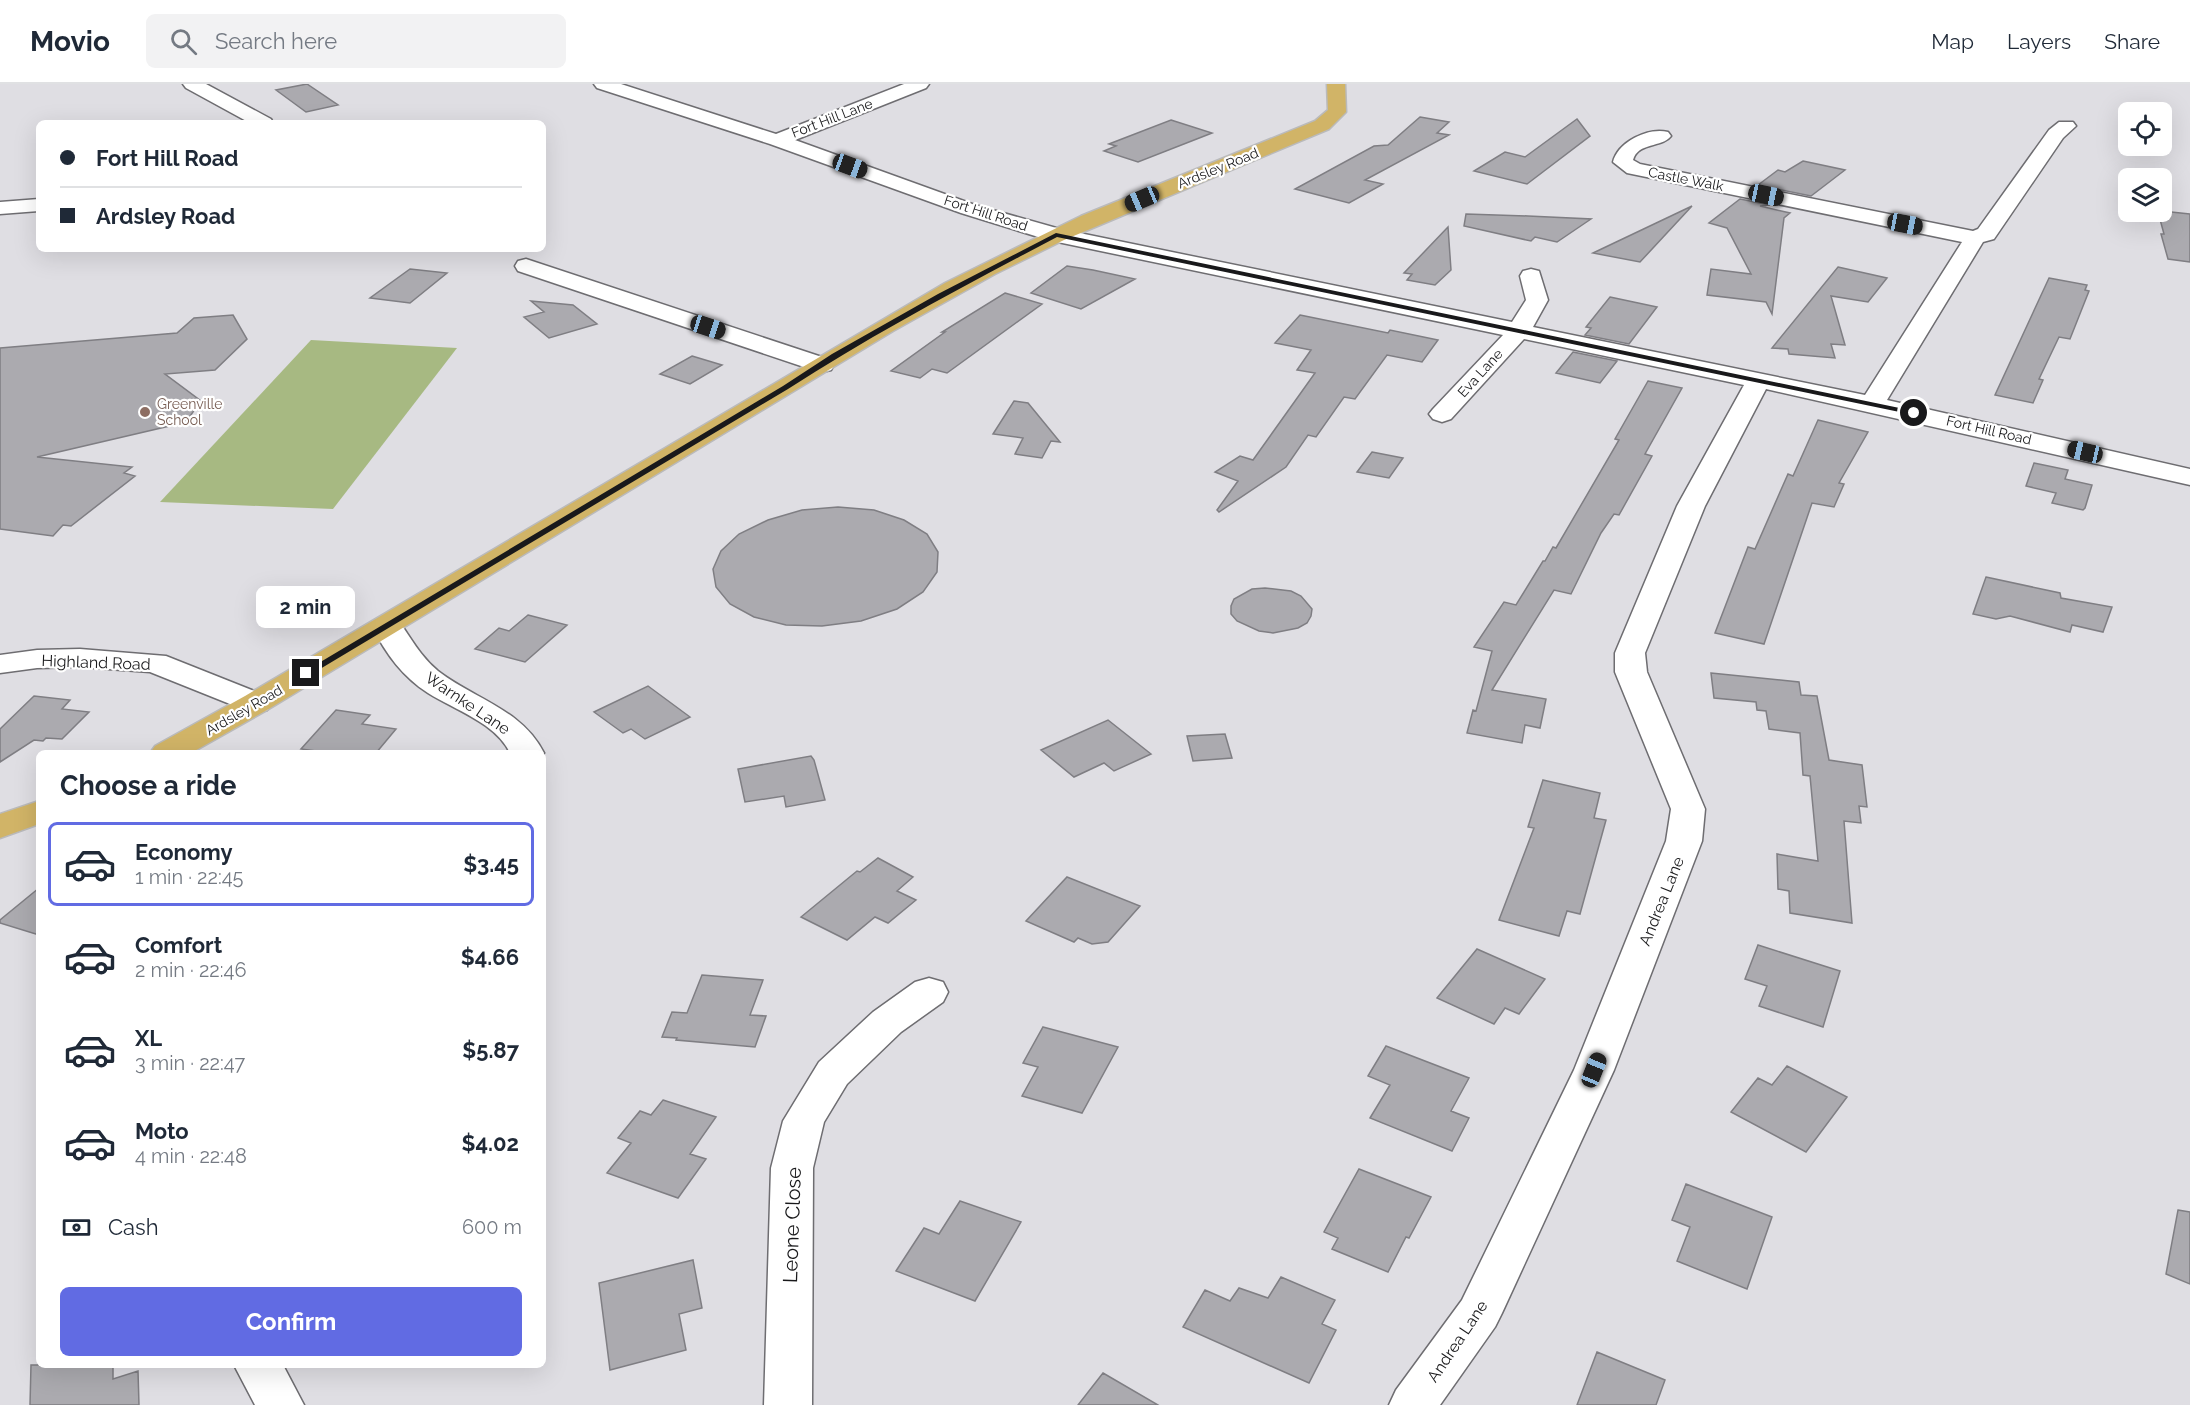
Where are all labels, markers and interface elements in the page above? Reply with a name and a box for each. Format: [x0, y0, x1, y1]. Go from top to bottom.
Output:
search box [146, 14, 566, 68]
text: Movio [30, 25, 110, 58]
icon: search [167, 25, 200, 58]
text: Search here [215, 28, 337, 54]
text: Map [1931, 29, 1974, 54]
text: Layers [2007, 29, 2071, 54]
text: Share [2104, 29, 2160, 54]
street label: Fort Hill Lane [789, 95, 875, 141]
map controls [2118, 102, 2172, 222]
button: locate [2118, 102, 2172, 156]
text: Fort Hill Road [96, 145, 239, 171]
street label: Ardsley Road [1175, 145, 1261, 191]
car [830, 151, 870, 181]
street label: Castle Walk [1647, 164, 1726, 194]
button: layers [2118, 168, 2172, 222]
car [1747, 182, 1785, 208]
car [1122, 184, 1162, 214]
street label: Fort Hill Road [942, 192, 1030, 234]
text: Ardsley Road [96, 203, 235, 229]
car [1886, 212, 1924, 236]
car [688, 313, 728, 341]
street label: Eva Lane [1454, 346, 1506, 400]
place label: Greenville School [157, 396, 223, 428]
route start [1900, 399, 1927, 426]
marker: Greenville School [138, 405, 152, 419]
street label: Fort Hill Road [1945, 412, 2033, 448]
car [2065, 439, 2105, 465]
callout: 2 min [256, 586, 356, 628]
text: 2 min [280, 595, 331, 619]
street label: Highland Road [41, 651, 151, 674]
route end [292, 659, 319, 686]
street label: Warnke Lane [422, 668, 514, 739]
street label: Ardsley Road [203, 682, 285, 738]
text: Choose a ride [60, 770, 236, 801]
icon: car [63, 837, 117, 891]
text: Economy [135, 839, 233, 865]
text: $3.45 [463, 851, 519, 877]
street label: Andrea Lane [1635, 854, 1688, 949]
text: 1 min · 22:45 [135, 865, 243, 889]
icon: car [63, 930, 117, 984]
text: Comfort [135, 932, 222, 958]
text: $4.66 [461, 944, 519, 970]
text: 2 min · 22:46 [135, 958, 246, 982]
icon: car [63, 1023, 117, 1077]
text: XL [135, 1025, 162, 1051]
text: $5.87 [462, 1037, 519, 1063]
car [1579, 1050, 1609, 1090]
text: 3 min · 22:47 [135, 1051, 245, 1075]
icon: car [63, 1116, 117, 1170]
text: Moto [135, 1118, 189, 1144]
text: $4.02 [462, 1130, 519, 1156]
text: 4 min · 22:48 [135, 1144, 247, 1168]
street label: Leone Close [778, 1166, 806, 1283]
icon: cash [60, 1211, 93, 1244]
text: Cash [108, 1214, 159, 1240]
text: 600 m [462, 1215, 522, 1239]
button: Confirm [60, 1287, 522, 1356]
street label: Andrea Lane [1423, 1297, 1492, 1386]

